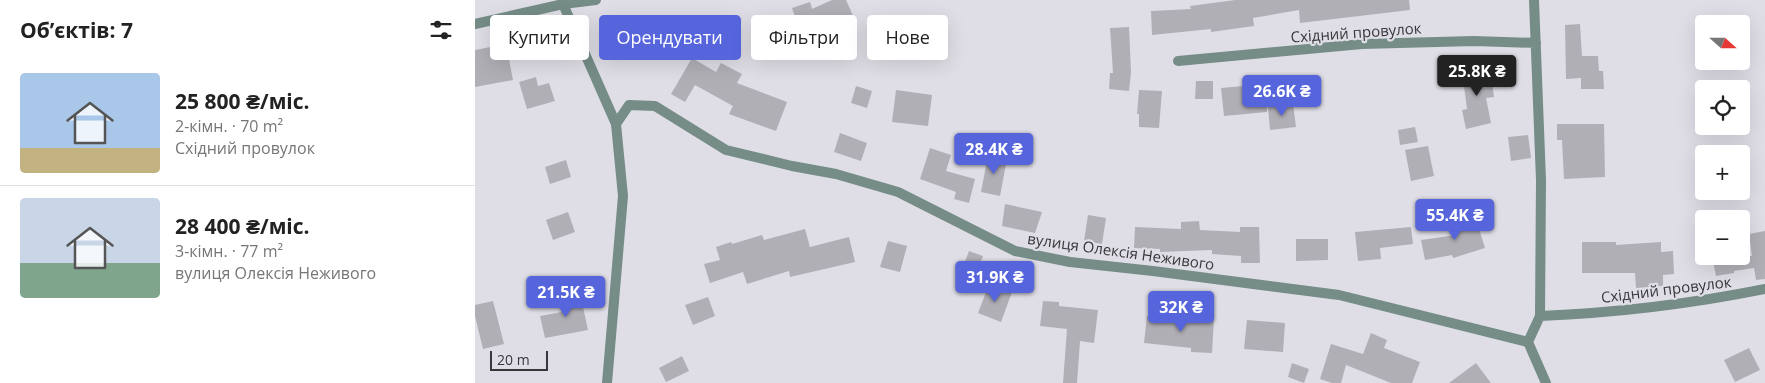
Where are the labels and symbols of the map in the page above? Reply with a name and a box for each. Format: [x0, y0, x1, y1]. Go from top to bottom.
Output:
north arrow [1695, 15, 1750, 70]
street label: Східний провулок [1290, 17, 1422, 47]
pin: 25.8K ₴ [1431, 54, 1523, 97]
pin: 26.6K ₴ [1236, 74, 1328, 117]
pin: 28.4K ₴ [948, 132, 1040, 175]
pin: 55.4K ₴ [1409, 198, 1501, 241]
street label: вулиця Олексія Неживого [1026, 228, 1216, 274]
pin: 31.9K ₴ [949, 260, 1041, 303]
street label: Східний провулок [1600, 271, 1733, 307]
pin: 21.5K ₴ [520, 276, 612, 318]
pin: 32K ₴ [1146, 290, 1216, 333]
scale bar [490, 348, 547, 371]

